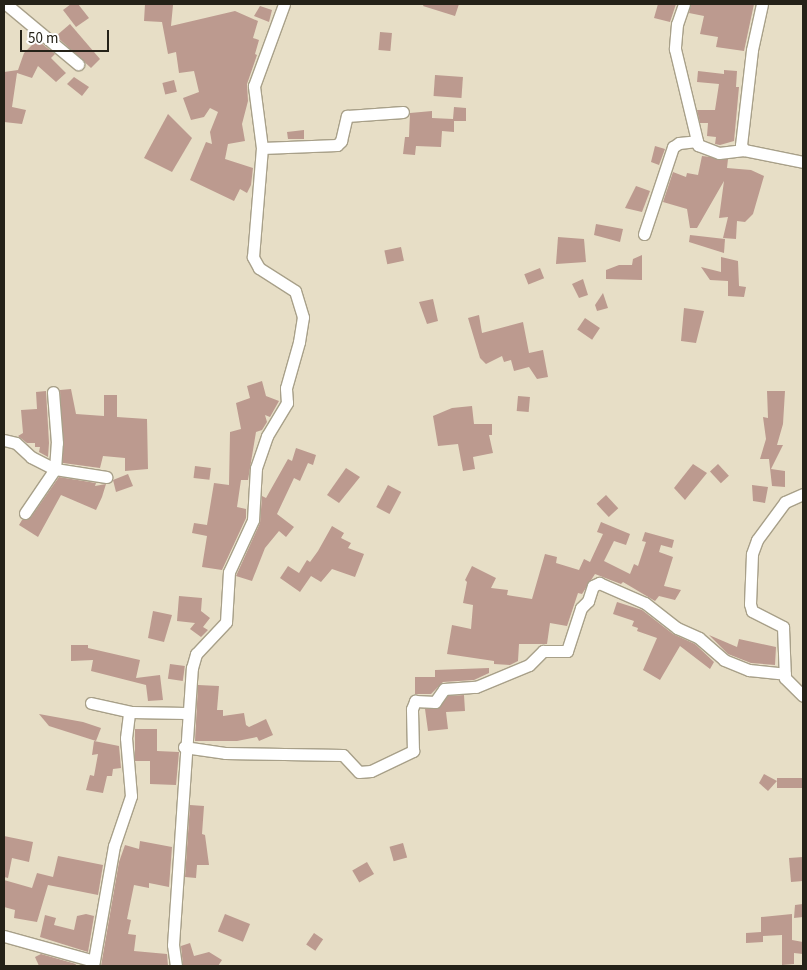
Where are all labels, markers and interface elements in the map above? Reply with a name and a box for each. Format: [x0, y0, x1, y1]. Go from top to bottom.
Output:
scale bar [22, 20, 111, 52]
text: 50 m [28, 28, 58, 49]

